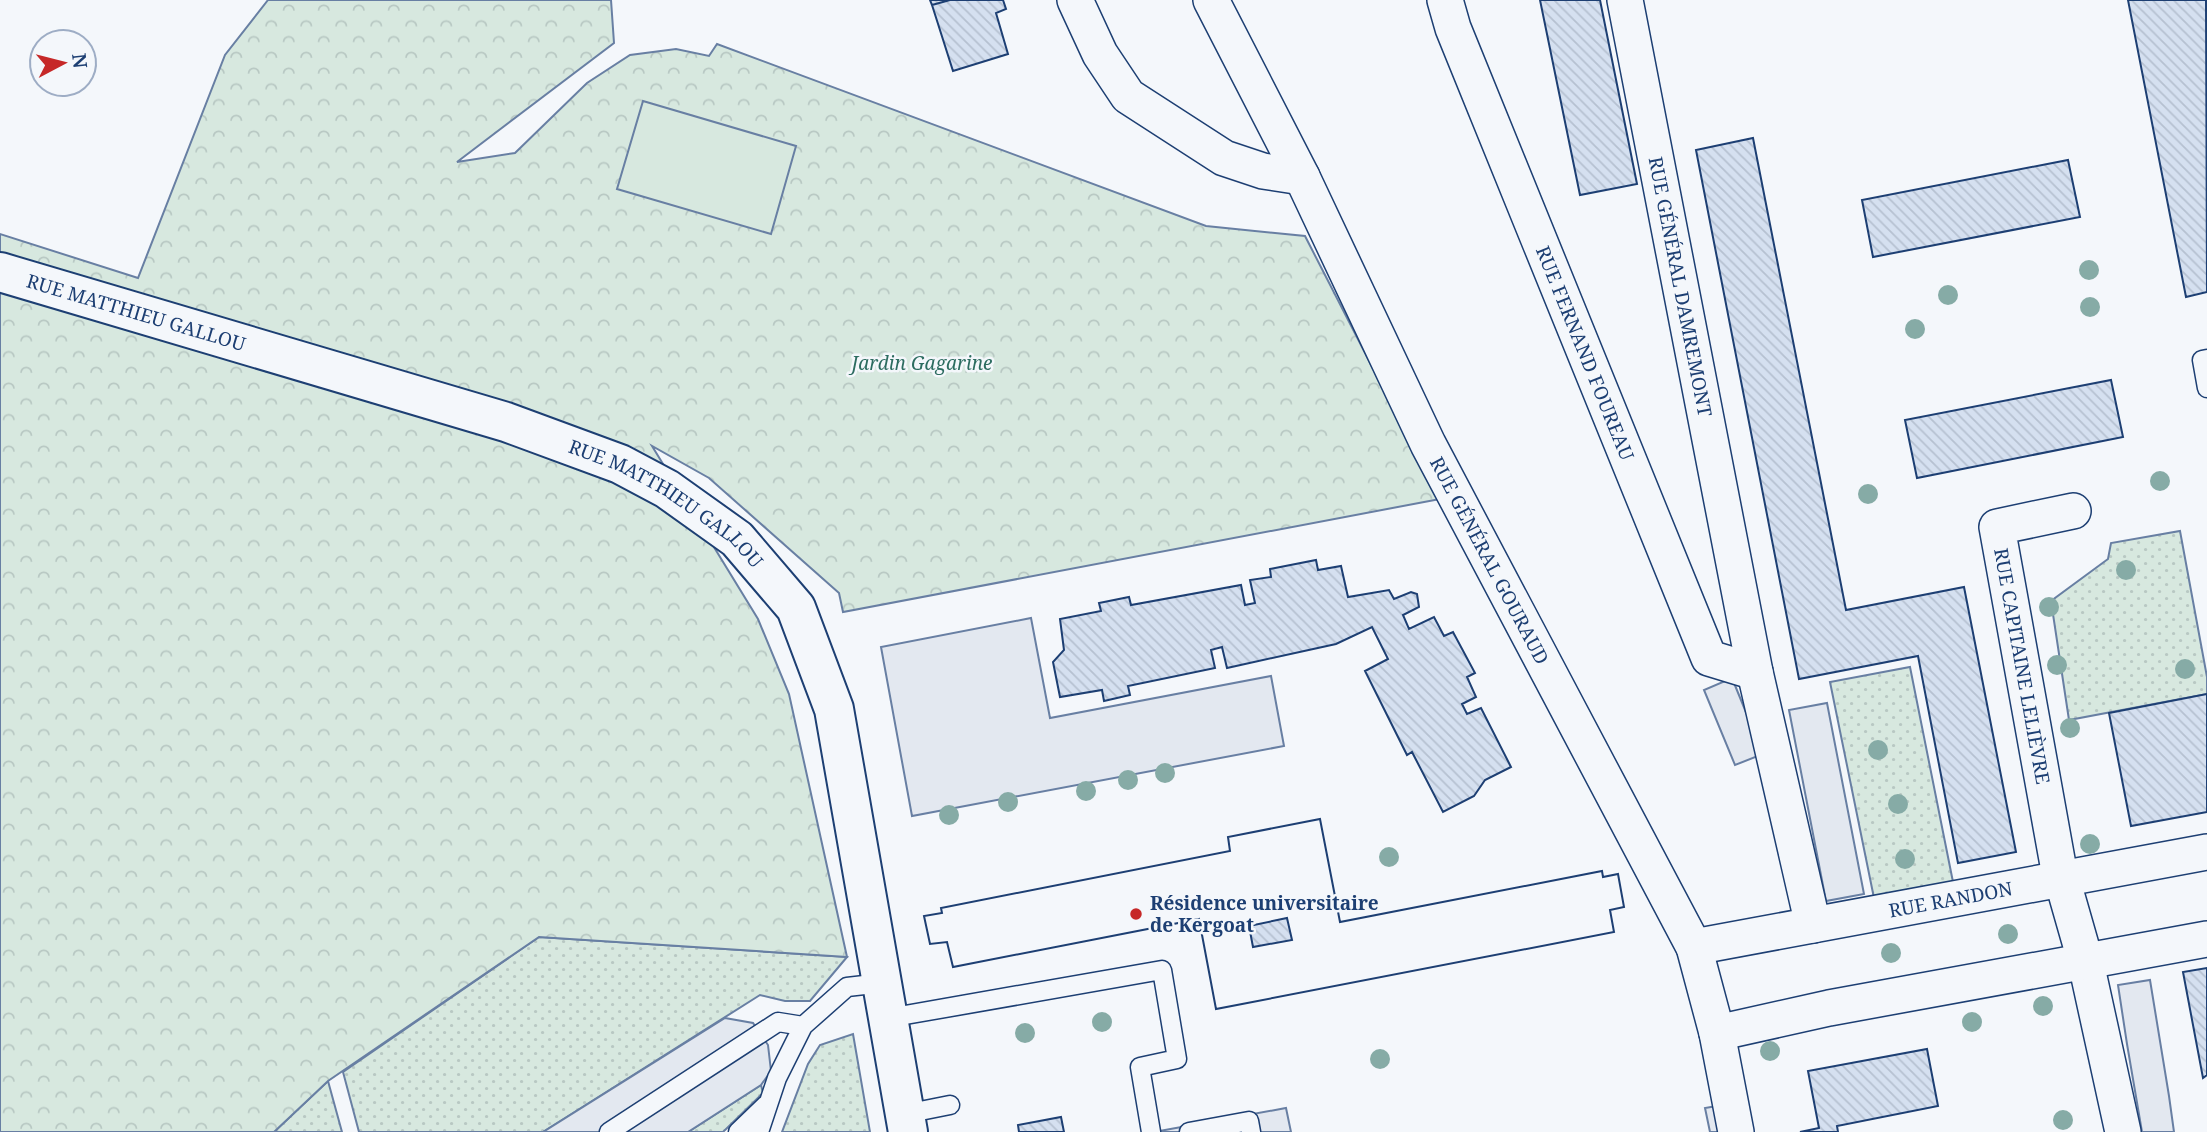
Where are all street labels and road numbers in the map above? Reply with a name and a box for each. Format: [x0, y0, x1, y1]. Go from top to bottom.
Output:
street label: RUE GÉNÉRAL DAMREMONT [1643, 155, 1718, 419]
street label: RUE FERNAND FOUREAU [1530, 242, 1640, 465]
street label: RUE MATTHIEU GALLOU [24, 268, 249, 357]
street label: RUE MATTHIEU GALLOU [565, 433, 769, 574]
street label: RUE GÉNÉRAL GOURAUD [1424, 452, 1555, 669]
street label: RUE CAPITAINE LELIÈVRE [1988, 546, 2056, 786]
street label: RUE RANDON [1887, 875, 2015, 924]

